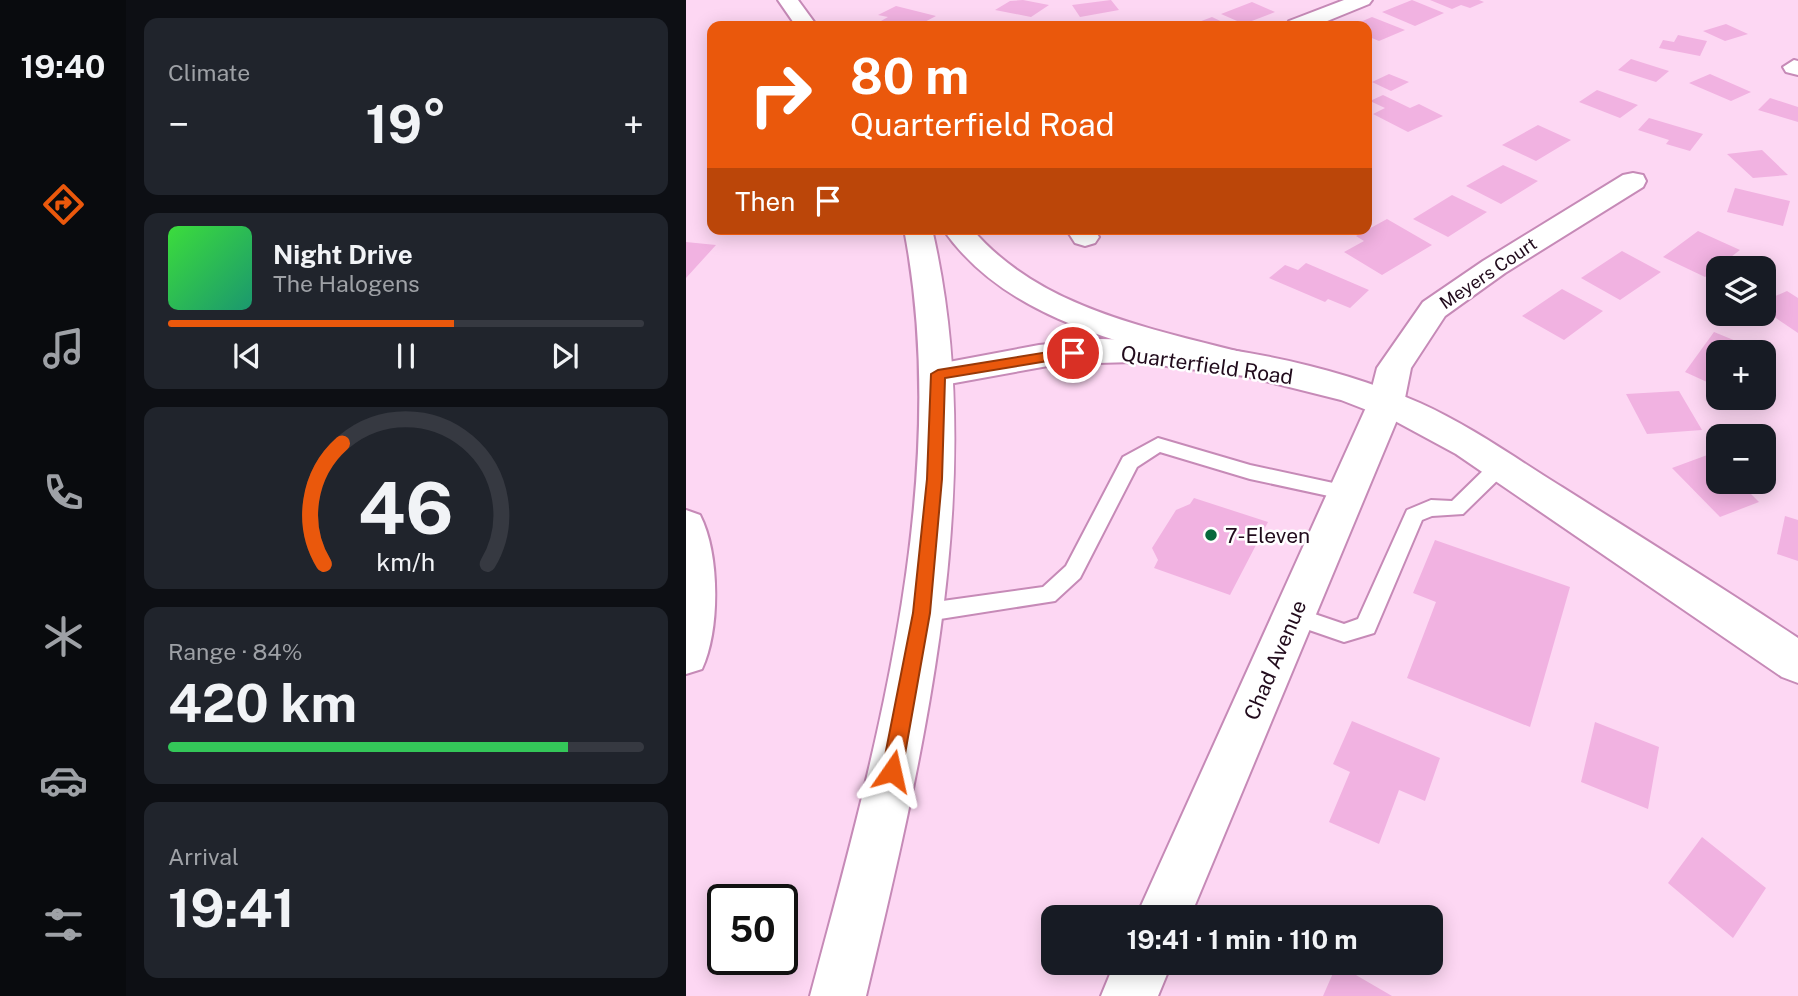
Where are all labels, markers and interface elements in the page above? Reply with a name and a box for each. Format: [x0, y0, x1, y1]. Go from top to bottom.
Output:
text: 80 m [850, 47, 969, 105]
text: 19:40 [21, 48, 105, 85]
icon: right [735, 49, 826, 140]
text: Climate [168, 59, 250, 86]
text: 19° [365, 94, 447, 155]
text: − [168, 102, 189, 147]
text: + [623, 102, 644, 147]
text: Quarterfield Road [850, 106, 1115, 143]
icon: directions [39, 180, 88, 229]
icon: arrive [809, 182, 847, 220]
text: Then [735, 186, 795, 217]
street label: Meyers Court [1435, 233, 1541, 313]
text: Night Drive [273, 239, 413, 270]
map controls [1706, 256, 1776, 494]
button: layers [1706, 256, 1776, 326]
text: The Halogens [273, 270, 420, 297]
pin [1043, 323, 1103, 383]
icon: music [39, 324, 88, 373]
icon: arrive [1054, 334, 1092, 372]
icon: previous [228, 337, 266, 375]
icon: pause [387, 337, 425, 375]
icon: next [546, 337, 584, 375]
button: + [1706, 340, 1776, 410]
street label: Quarterfield Road [1119, 341, 1295, 389]
button: − [1706, 424, 1776, 494]
text: 46 [358, 465, 454, 550]
icon: phone [39, 468, 88, 517]
place label: 7-Eleven [1225, 523, 1310, 548]
marker: 7-Eleven [1203, 527, 1219, 543]
text: km/h [377, 547, 435, 577]
street label: Chad Avenue [1239, 596, 1311, 724]
icon: climate [39, 612, 88, 661]
text: Range · 84% [168, 638, 303, 665]
text: 420 km [168, 673, 357, 734]
position arrow [855, 734, 929, 808]
icon: car [39, 756, 88, 805]
text: Arrival [168, 843, 239, 870]
text: 19:41 [168, 878, 295, 939]
speed limit sign: 50 [707, 884, 798, 975]
icon: filters [39, 900, 88, 949]
text: 19:41 · 1 min · 110 m [1126, 924, 1358, 955]

